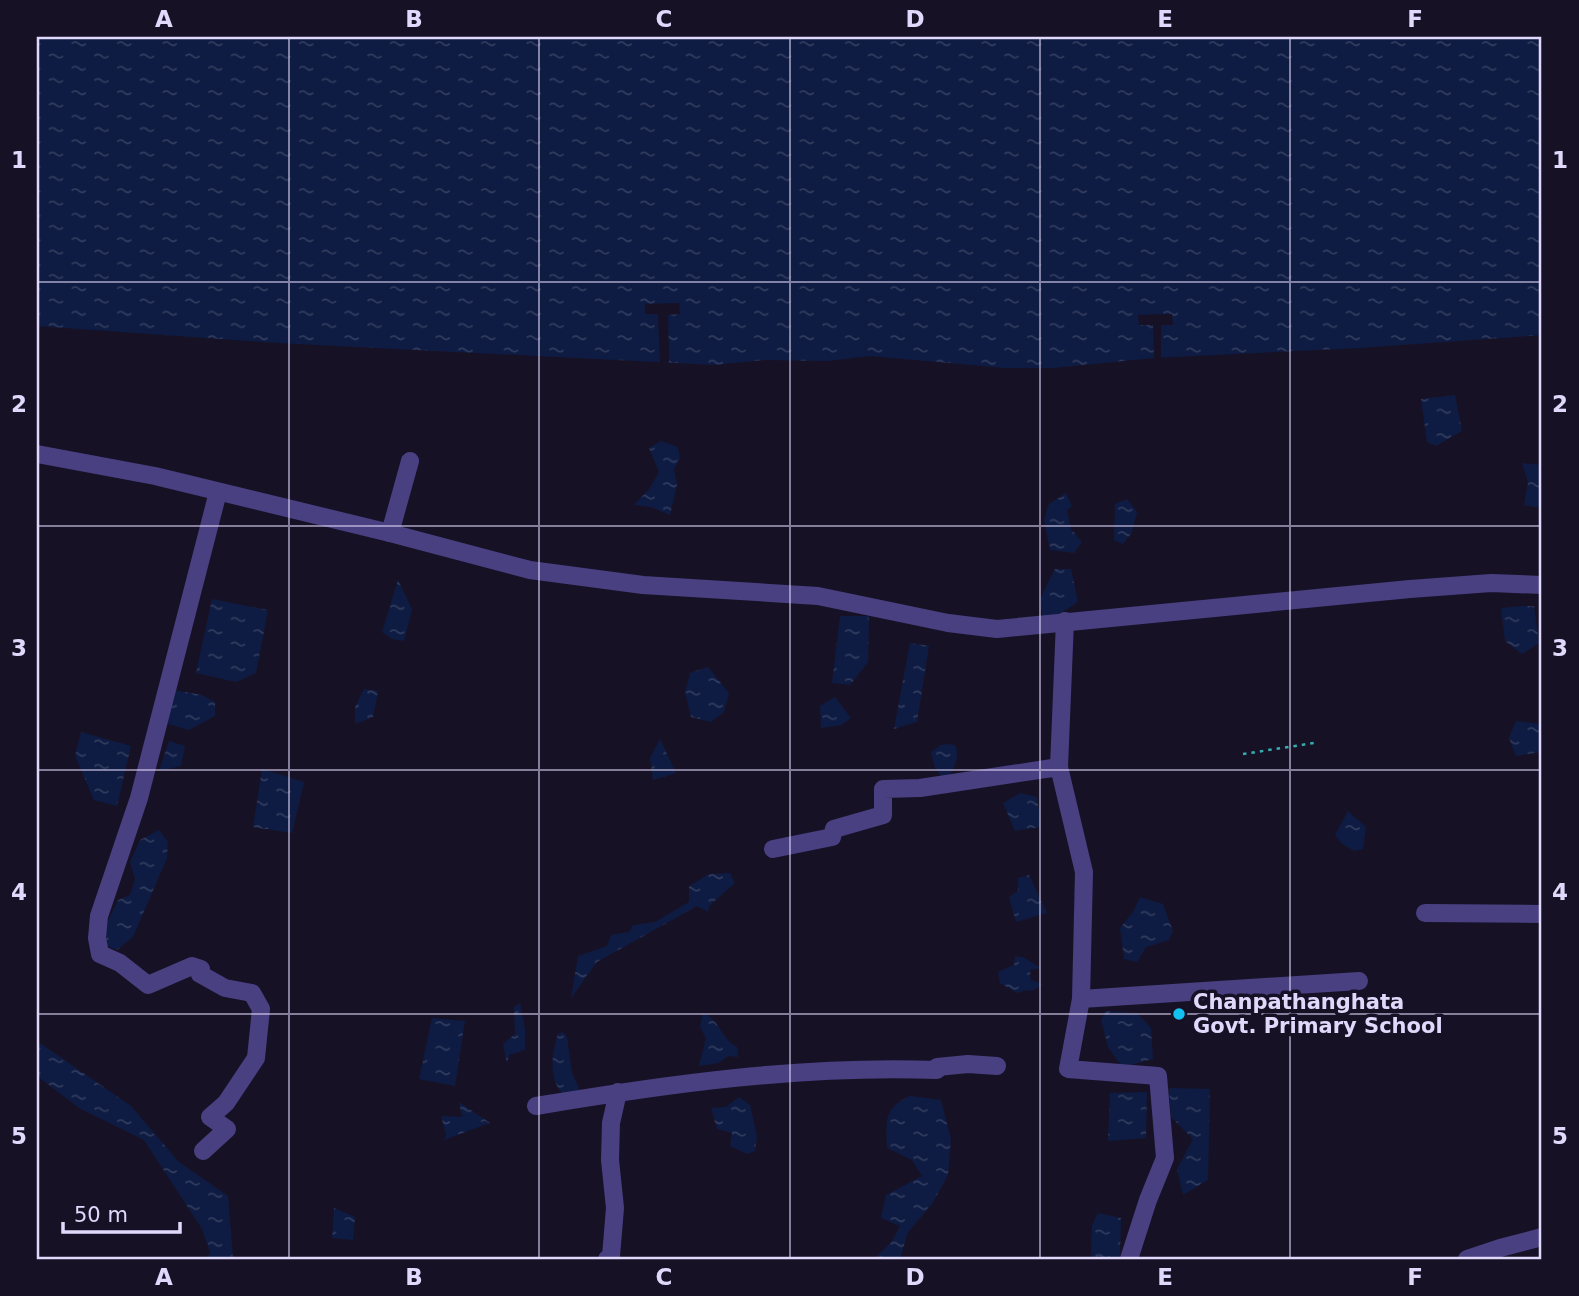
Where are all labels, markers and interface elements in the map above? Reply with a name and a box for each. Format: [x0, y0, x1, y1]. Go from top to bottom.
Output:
text: A [155, 6, 173, 32]
text: B [405, 6, 423, 32]
text: C [656, 6, 672, 32]
text: D [905, 6, 925, 32]
text: E [1157, 6, 1173, 32]
text: F [1407, 6, 1423, 32]
text: 1 [11, 147, 27, 173]
text: 1 [1552, 147, 1568, 173]
text: 2 [11, 391, 27, 417]
text: 2 [1552, 391, 1568, 417]
text: 3 [11, 635, 27, 661]
text: 3 [1552, 635, 1568, 661]
text: 4 [11, 879, 27, 905]
text: 4 [1552, 879, 1568, 905]
place label: Chanpathanghata Govt. Primary School [1193, 990, 1443, 1038]
marker: Chanpathanghata Govt. Primary School [1171, 1006, 1187, 1022]
text: 5 [11, 1123, 27, 1149]
text: 5 [1552, 1123, 1568, 1149]
scale bar [63, 1191, 180, 1235]
text: 50 m [74, 1203, 128, 1227]
text: A [155, 1264, 173, 1290]
text: B [405, 1264, 423, 1290]
text: C [656, 1264, 672, 1290]
text: D [905, 1264, 925, 1290]
text: E [1157, 1264, 1173, 1290]
text: F [1407, 1264, 1423, 1290]

